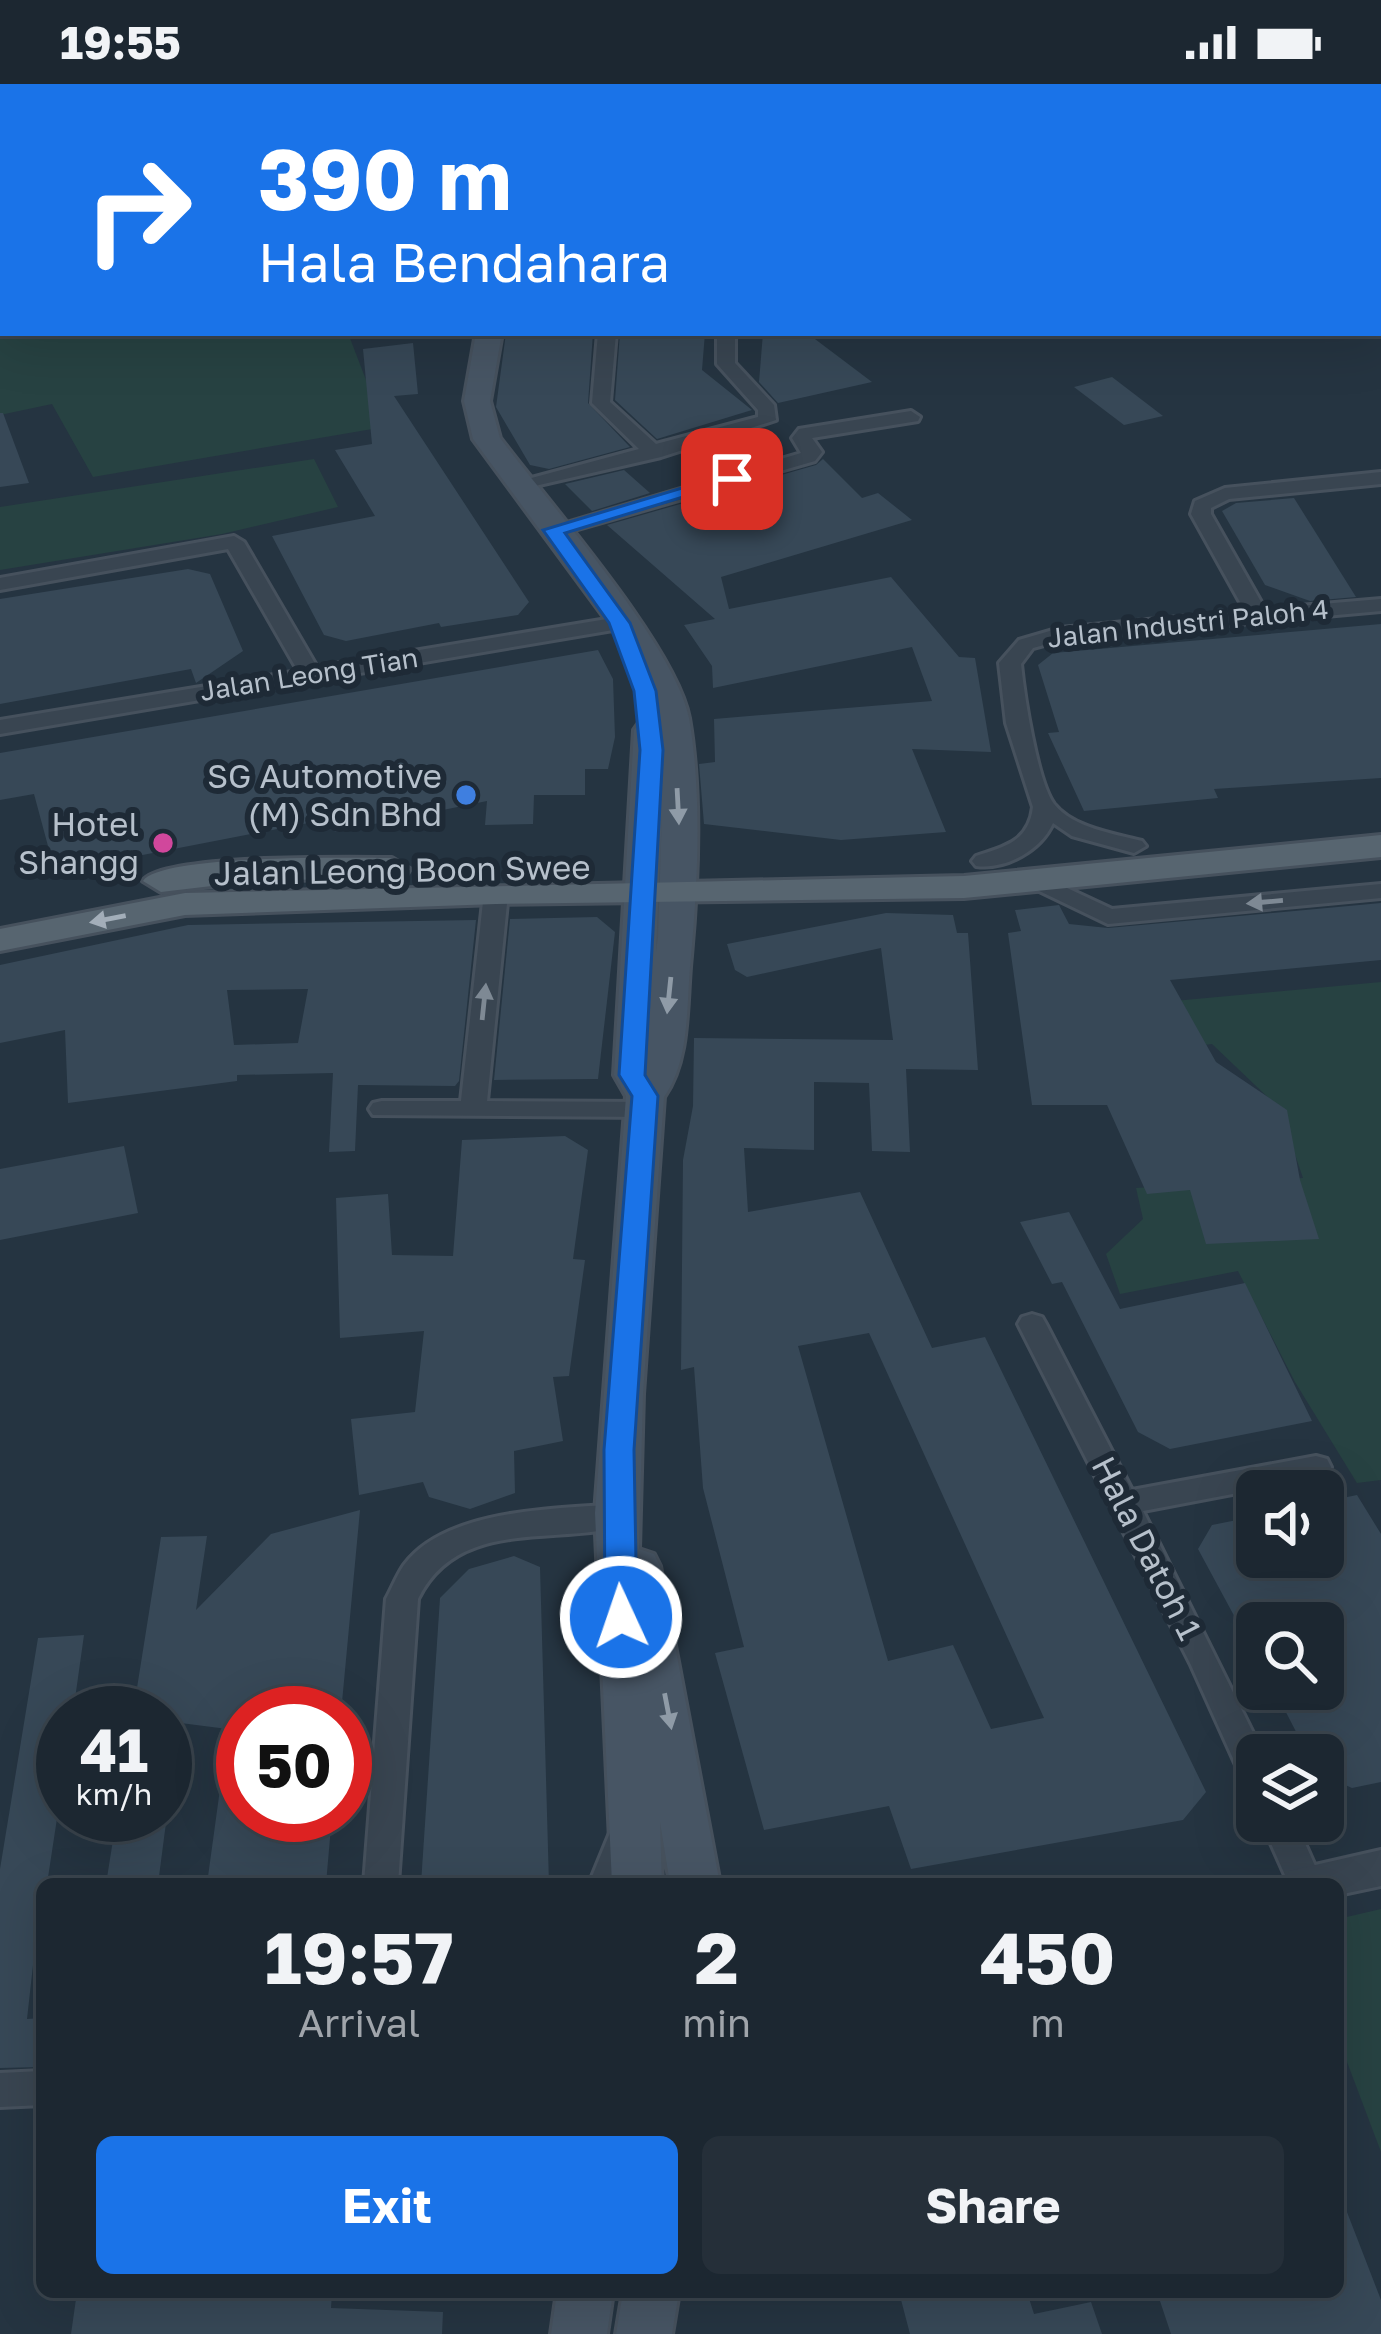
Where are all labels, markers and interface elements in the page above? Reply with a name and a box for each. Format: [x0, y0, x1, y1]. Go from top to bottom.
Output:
text: 19:55 [60, 15, 181, 69]
text: 390 m [258, 128, 512, 228]
icon: right [60, 132, 216, 288]
text: Hala Bendahara [258, 229, 670, 294]
pin [681, 428, 783, 530]
icon: arrive [699, 446, 765, 512]
street label: Jalan Industri Paloh 4 [1046, 592, 1330, 654]
street label: Jalan Leong Tian [198, 641, 420, 707]
place label: SG Automotive (M) Sdn Bhd [207, 756, 442, 833]
marker: SG Automotive (M) Sdn Bhd [453, 782, 479, 808]
one-way arrow [669, 788, 688, 826]
place label: Hotel Shangg [18, 804, 139, 881]
marker: Hotel Shangg [150, 830, 176, 856]
street label: Jalan Leong Boon Swee [213, 847, 591, 892]
one-way arrow [1245, 893, 1283, 912]
one-way arrow [89, 910, 127, 929]
one-way arrow [659, 977, 678, 1015]
one-way arrow [475, 983, 494, 1020]
street label: Hala Datoh 1 [1085, 1450, 1210, 1646]
map controls [1236, 1470, 1344, 1842]
button: sound [1236, 1470, 1344, 1578]
position arrow [558, 1554, 684, 1680]
button: search [1236, 1602, 1344, 1710]
speed limit sign: 50 [216, 1686, 372, 1842]
one-way arrow [659, 1693, 678, 1730]
text: 41 [80, 1713, 148, 1785]
button: layers [1236, 1734, 1344, 1842]
text: km/h [76, 1776, 152, 1812]
text: 19:57 [265, 1913, 454, 2000]
text: 2 [695, 1913, 739, 2000]
text: 450 [980, 1913, 1115, 2000]
text: Arrival [298, 1999, 420, 2046]
text: min [682, 1999, 751, 2046]
text: m [1030, 1999, 1065, 2046]
button: Exit [96, 2136, 678, 2274]
button: Share [702, 2136, 1284, 2274]

